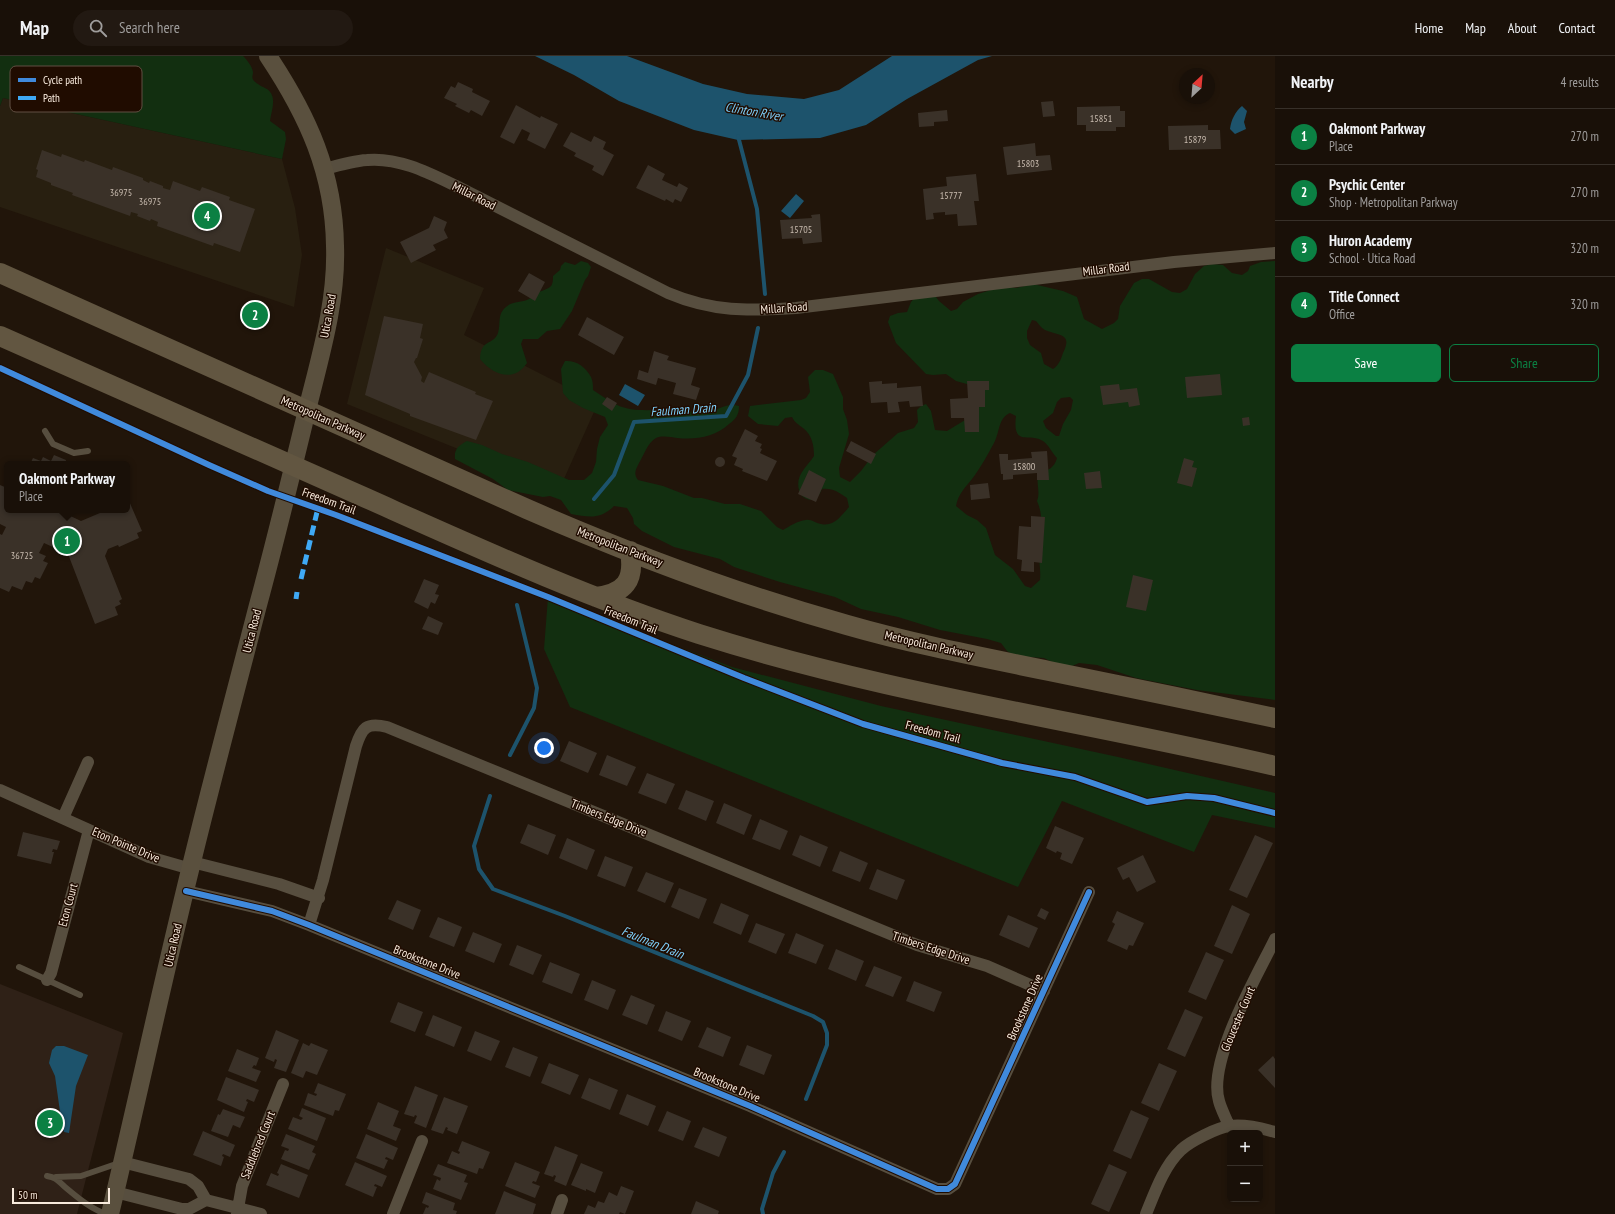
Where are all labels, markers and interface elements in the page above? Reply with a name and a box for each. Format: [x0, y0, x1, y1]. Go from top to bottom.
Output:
search box [73, 10, 353, 46]
text: Map [20, 16, 49, 40]
icon: search [87, 17, 109, 39]
text: Search here [119, 18, 180, 37]
text: Home [1415, 19, 1443, 37]
text: Map [1465, 19, 1486, 37]
text: About [1508, 19, 1537, 37]
text: Contact [1559, 19, 1595, 37]
legend [10, 66, 142, 112]
north arrow [1179, 68, 1215, 104]
text: Nearby [1291, 71, 1334, 93]
text: Cycle path [43, 73, 82, 87]
text: 4 results [1560, 74, 1599, 91]
text: Path [43, 91, 60, 105]
water label: Clinton River [724, 98, 786, 125]
house number: 15851 [1090, 112, 1112, 125]
text: Oakmont Parkway [1329, 119, 1425, 138]
text: 1 [1301, 128, 1307, 145]
text: 270 m [1570, 128, 1599, 145]
house number: 15879 [1184, 133, 1206, 146]
text: Place [1329, 138, 1353, 155]
house number: 15803 [1017, 157, 1039, 170]
text: Psychic Center [1329, 175, 1405, 194]
street label: Millar Road [450, 178, 499, 213]
text: 2 [1301, 184, 1307, 201]
text: 270 m [1570, 184, 1599, 201]
house number: 36975 [110, 186, 132, 199]
house number: 15777 [940, 189, 962, 202]
text: Shop · Metropolitan Parkway [1329, 194, 1458, 211]
house number: 36975 [139, 195, 161, 208]
pin: 4 [194, 201, 220, 231]
house number: 15705 [790, 223, 812, 236]
text: Huron Academy [1329, 231, 1412, 250]
text: 3 [1301, 240, 1307, 257]
text: 320 m [1570, 240, 1599, 257]
text: School · Utica Road [1329, 250, 1415, 267]
street label: Millar Road [1082, 258, 1130, 279]
text: Title Connect [1329, 287, 1399, 306]
street label: Utica Road [316, 293, 339, 339]
text: 4 [1301, 296, 1307, 313]
text: 320 m [1570, 296, 1599, 313]
street label: Millar Road [760, 298, 808, 317]
pin: 2 [242, 300, 268, 330]
text: Office [1329, 306, 1355, 323]
button: Save [1291, 344, 1441, 382]
button: Share [1449, 344, 1599, 382]
street label: Metropolitan Parkway [279, 392, 368, 443]
water label: Faulman Drain [650, 399, 718, 420]
house number: 15800 [1013, 460, 1036, 473]
popup [4, 461, 130, 513]
text: Oakmont Parkway [19, 469, 115, 488]
street label: Freedom Trail [300, 484, 358, 517]
text: Place [19, 488, 43, 505]
street label: Metropolitan Parkway [575, 523, 665, 570]
pin: 1 [54, 526, 80, 556]
house number: 36725 [11, 549, 33, 562]
street label: Freedom Trail [602, 602, 660, 637]
street label: Utica Road [239, 608, 264, 654]
street label: Metropolitan Parkway [883, 627, 975, 662]
street label: Freedom Trail [904, 717, 962, 746]
your location [534, 738, 554, 758]
street label: Timbers Edge Drive [569, 795, 649, 840]
street label: Eton Pointe Drive [90, 824, 162, 866]
street label: Eton Court [55, 881, 81, 928]
street label: Utica Road [160, 922, 185, 968]
water label: Faulman Drain [619, 922, 688, 963]
street label: Timbers Edge Drive [890, 928, 972, 967]
street label: Brookstone Drive [391, 941, 463, 982]
street label: Brookstone Drive [1003, 971, 1046, 1042]
street label: Gloucester Court [1217, 984, 1258, 1053]
street label: Brookstone Drive [692, 1064, 763, 1105]
pin: 3 [37, 1108, 63, 1138]
street label: Saddlebred Court [237, 1108, 278, 1181]
map controls [1227, 1130, 1263, 1202]
button: + [1227, 1130, 1263, 1166]
button: − [1227, 1166, 1263, 1202]
scale bar [12, 1186, 110, 1205]
text: 50 m [18, 1188, 37, 1202]

